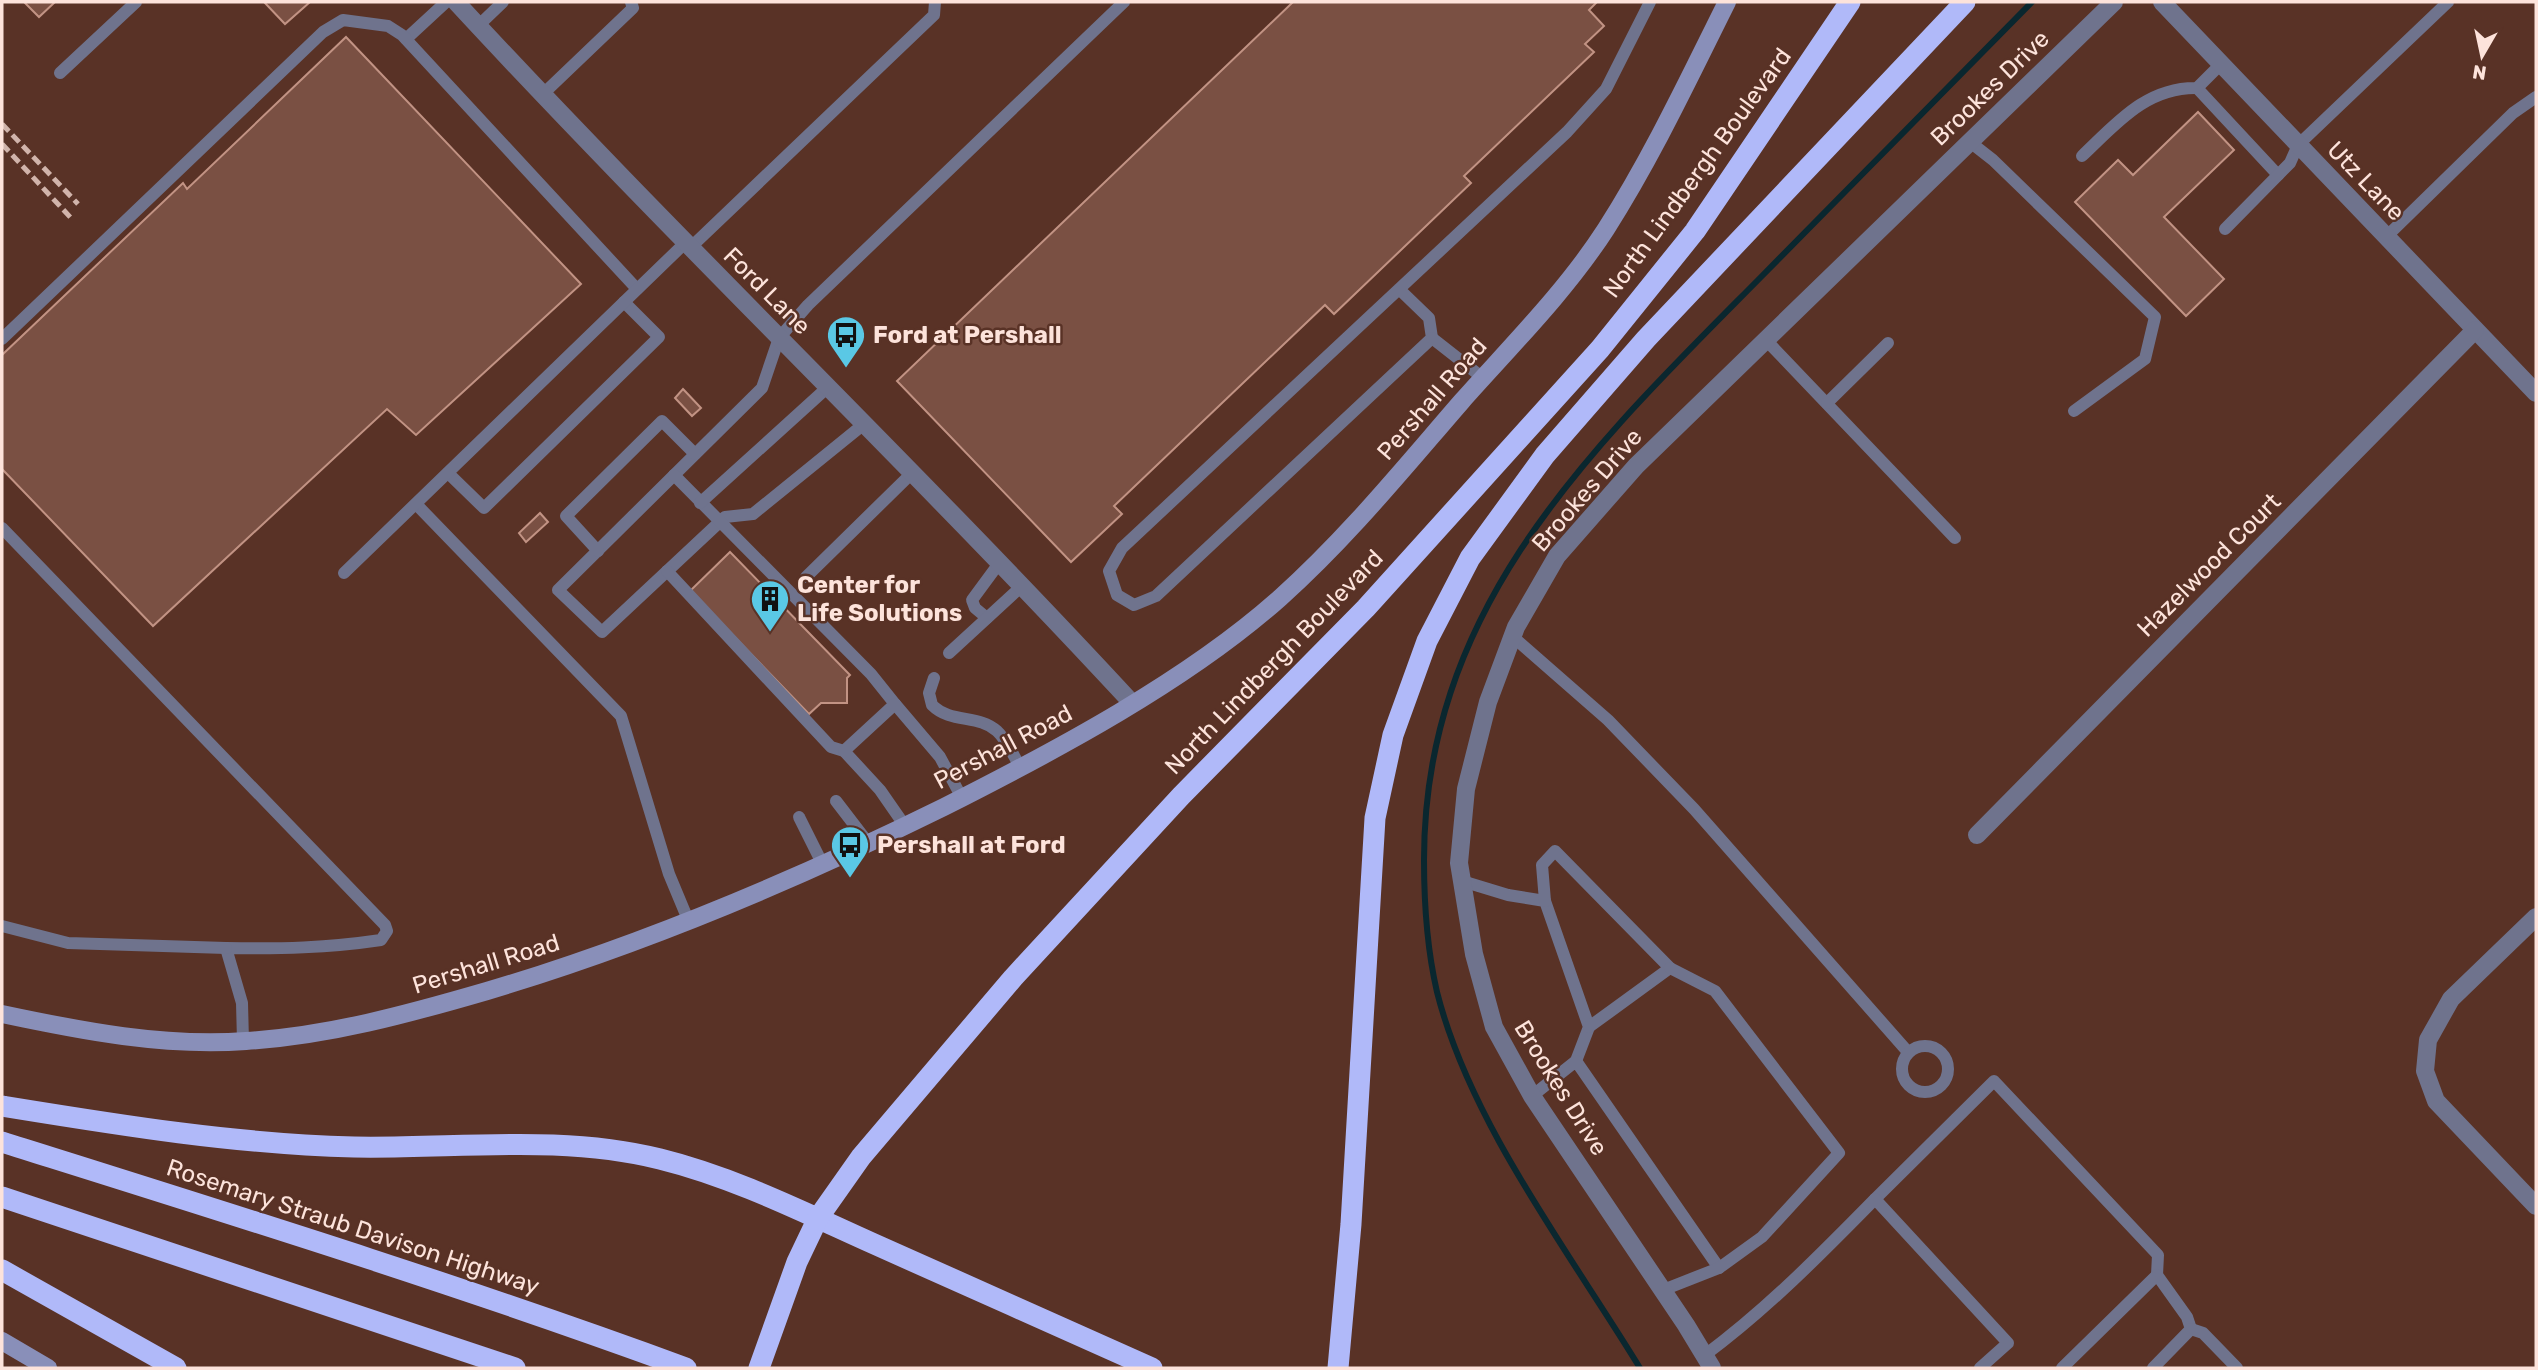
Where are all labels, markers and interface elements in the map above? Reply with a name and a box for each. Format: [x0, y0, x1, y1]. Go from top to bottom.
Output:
north arrow [2447, 21, 2517, 91]
street label: Brookes Drive [1925, 25, 2055, 151]
street label: North Lindbergh Boulevard [1597, 43, 1797, 303]
text: N [2471, 60, 2488, 85]
street label: Utz Lane [2322, 136, 2410, 226]
street label: Ford Lane [718, 242, 816, 340]
bus stop icon: Ford at Pershall [825, 314, 867, 369]
place label: Ford at Pershall [873, 321, 1062, 349]
street label: Pershall Road [1371, 332, 1493, 466]
street label: Brookes Drive [1526, 423, 1648, 557]
street label: Hazelwood Court [2132, 488, 2286, 642]
street label: North Lindbergh Boulevard [1159, 544, 1389, 780]
place label: Center for Life Solutions [797, 571, 962, 627]
building icon: Center for Life Solutions [749, 578, 791, 633]
street label: Pershall Road [929, 699, 1077, 795]
bus stop icon: Pershall at Ford [829, 824, 871, 879]
place label: Pershall at Ford [877, 831, 1066, 859]
street label: Pershall Road [409, 928, 563, 1000]
street label: Brookes Drive [1508, 1015, 1614, 1161]
street label: Rosemary Straub Davison Highway [163, 1153, 543, 1301]

